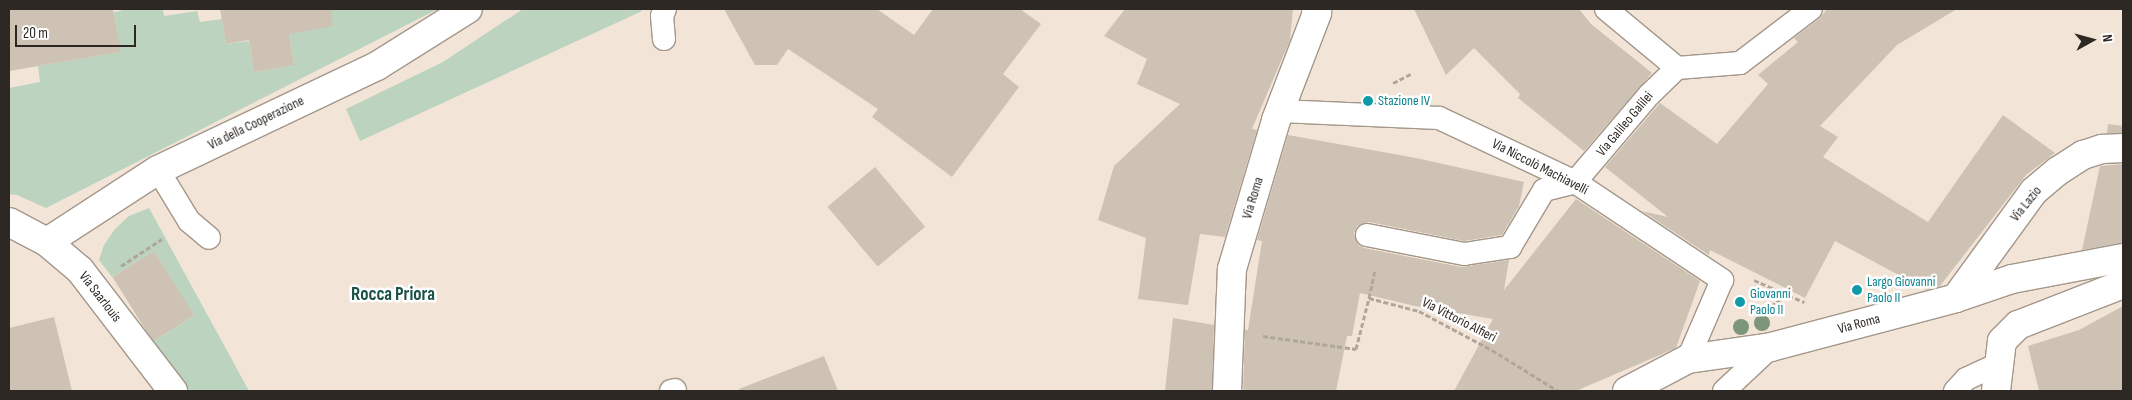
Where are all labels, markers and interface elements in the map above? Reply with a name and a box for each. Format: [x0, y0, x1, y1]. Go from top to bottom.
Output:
scale bar [18, 15, 139, 47]
north arrow [2067, 15, 2117, 65]
text: 20 m [23, 24, 48, 43]
text: N [2098, 33, 2116, 43]
street label: Via Galileo Galilei [1593, 88, 1657, 160]
street label: Via della Cooperazione [205, 92, 307, 154]
place label: Stazione IV [1378, 93, 1430, 109]
marker: Stazione IV [1362, 95, 1374, 107]
street label: Via Niccolò Machiavelli [1489, 135, 1591, 199]
street label: Via Roma [1239, 175, 1267, 221]
street label: Via Lazio [2007, 183, 2045, 225]
street label: Via Saarlouis [75, 269, 125, 325]
place label: Largo Giovanni Paolo II [1867, 274, 1935, 306]
district label: Rocca Priora [351, 284, 435, 306]
marker: Largo Giovanni Paolo II [1851, 284, 1863, 296]
place label: Giovanni Paolo II [1750, 286, 1791, 318]
street label: Via Vittorio Alfieri [1419, 294, 1499, 346]
marker: Giovanni Paolo II [1734, 296, 1746, 308]
street label: Via Roma [1836, 310, 1882, 338]

